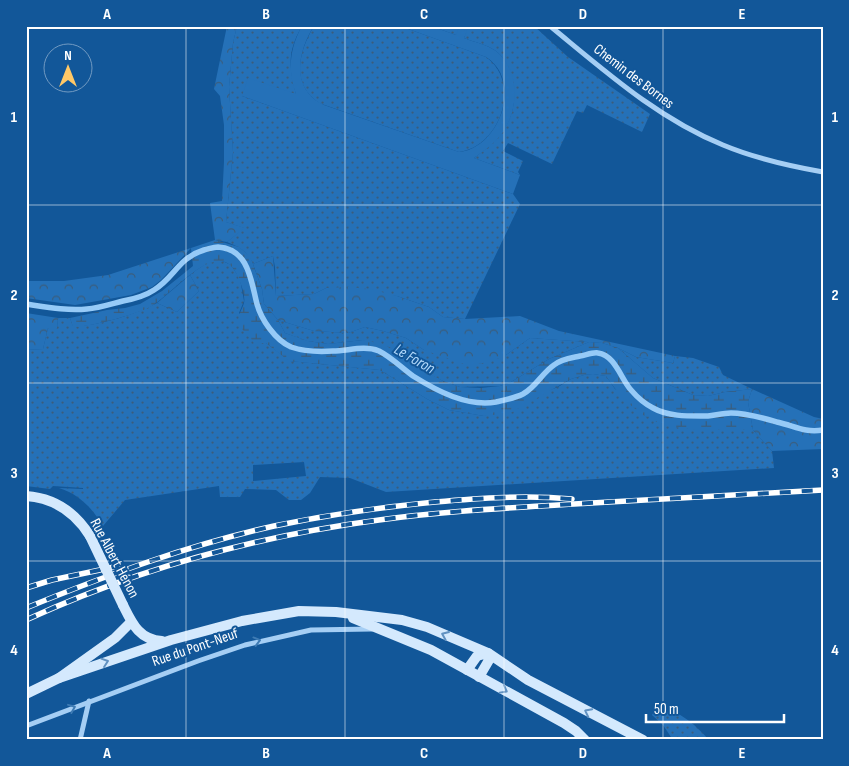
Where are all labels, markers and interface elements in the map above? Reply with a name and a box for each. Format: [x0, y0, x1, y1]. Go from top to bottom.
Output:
text: A [102, 5, 111, 24]
text: B [262, 5, 270, 24]
text: C [420, 5, 428, 24]
text: D [579, 5, 587, 24]
text: E [739, 5, 746, 24]
street label: Chemin des Bornes [590, 40, 678, 113]
north arrow [42, 42, 92, 92]
text: N [64, 47, 72, 64]
text: 1 [11, 108, 18, 127]
text: 1 [832, 108, 839, 127]
text: 2 [10, 286, 18, 305]
text: 2 [831, 286, 839, 305]
water label: Le Foron [390, 340, 438, 379]
text: 3 [10, 464, 18, 483]
text: 3 [831, 464, 839, 483]
street label: Rue Albert Hénon [86, 515, 143, 601]
street label: Rue du Pont-Neuf [150, 624, 241, 671]
one-way arrow [442, 631, 450, 641]
one-way arrow [253, 637, 261, 647]
text: 4 [10, 641, 18, 660]
text: 4 [831, 641, 839, 660]
one-way arrow [101, 658, 109, 668]
one-way arrow [498, 684, 507, 694]
scale bar [646, 691, 784, 723]
text: 50 m [654, 700, 679, 719]
one-way arrow [67, 704, 75, 714]
one-way arrow [584, 708, 593, 718]
text: A [102, 744, 111, 763]
text: B [262, 744, 270, 763]
text: C [420, 744, 428, 763]
text: D [579, 744, 587, 763]
text: E [739, 744, 746, 763]

